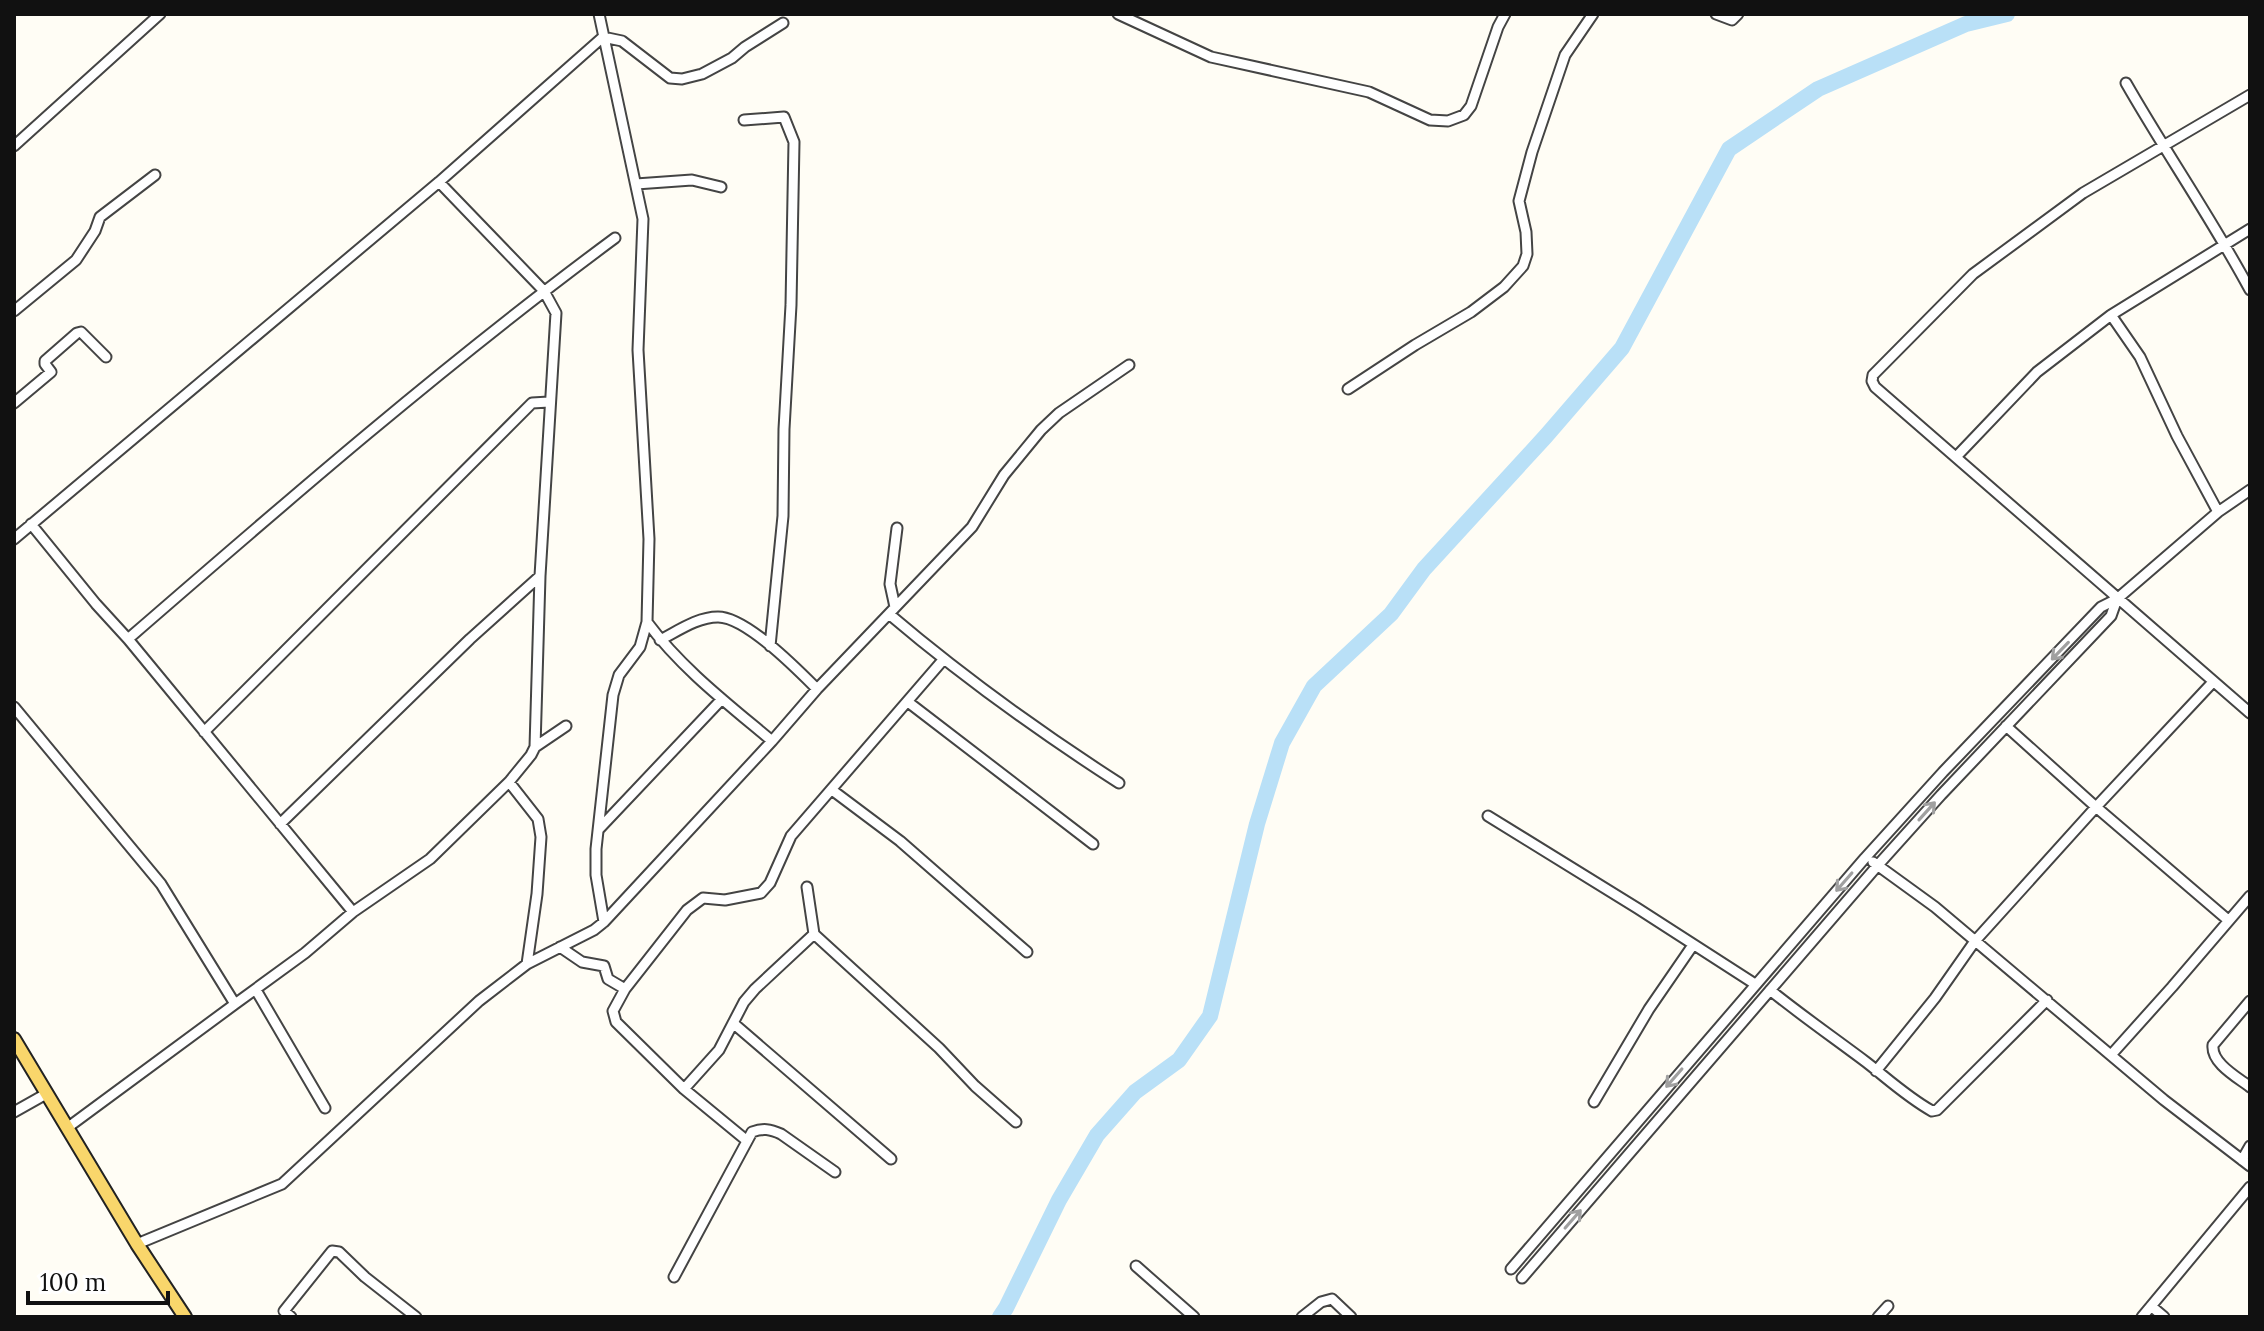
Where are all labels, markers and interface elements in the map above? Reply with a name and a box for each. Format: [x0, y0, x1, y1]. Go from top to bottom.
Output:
one-way arrow [2050, 641, 2069, 661]
one-way arrow [1917, 801, 1935, 821]
one-way arrow [1835, 871, 1853, 892]
one-way arrow [1665, 1068, 1683, 1088]
one-way arrow [1564, 1209, 1582, 1230]
scale bar [28, 1255, 168, 1305]
text: 100 m [40, 1267, 106, 1298]

